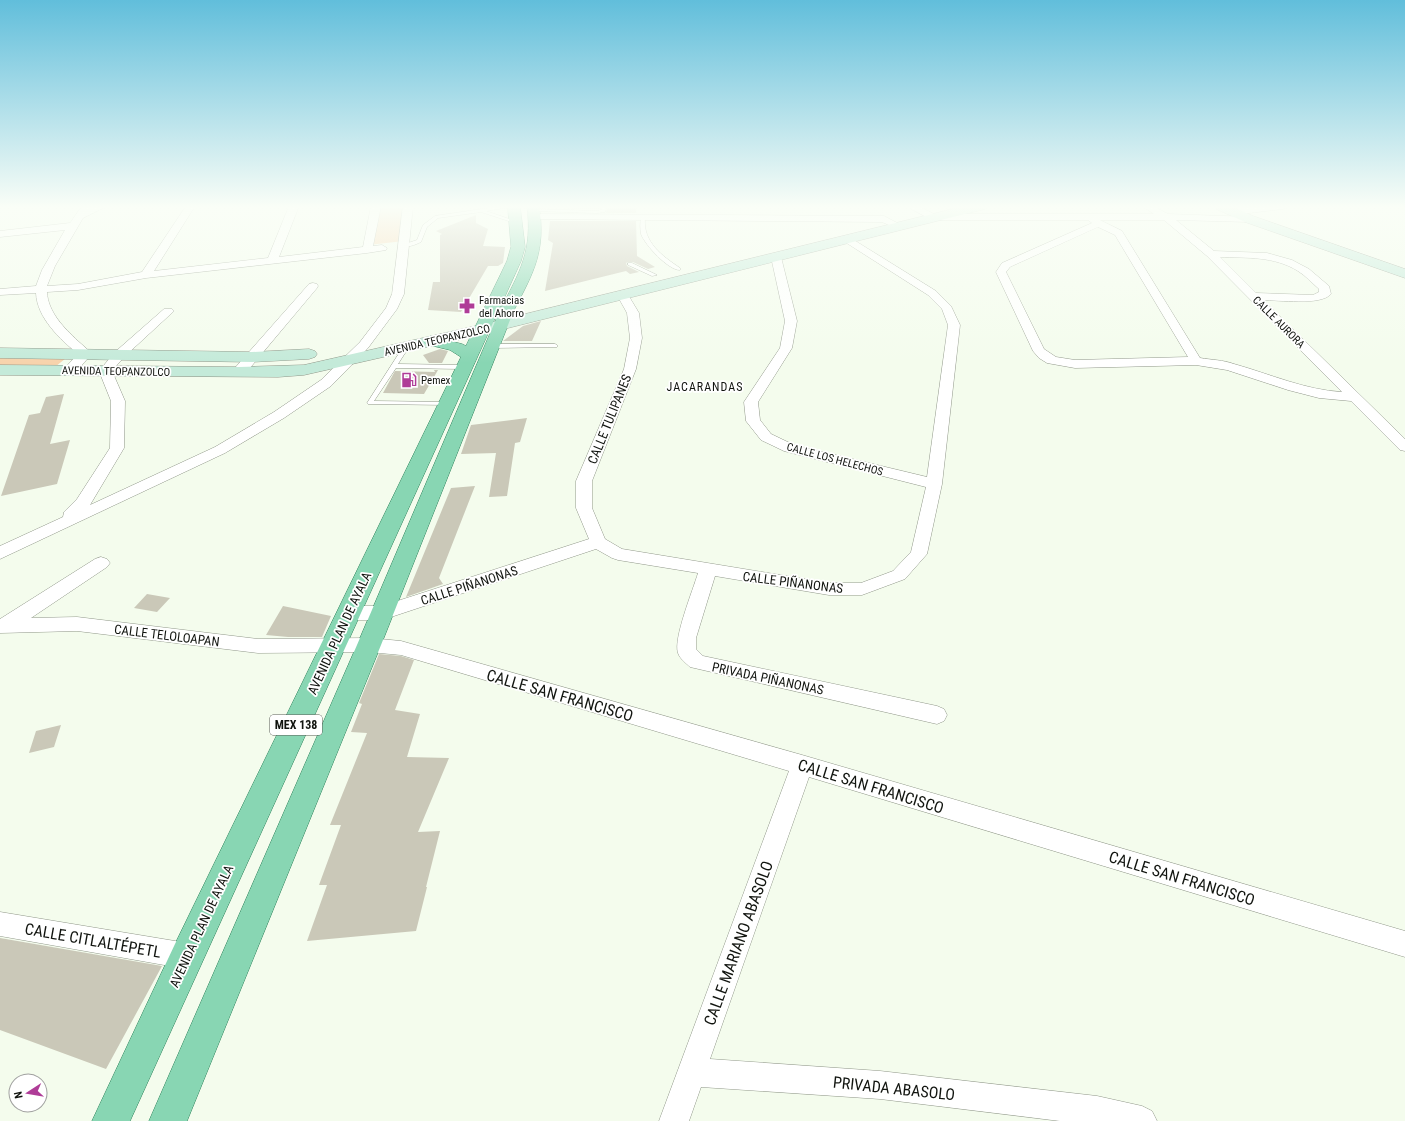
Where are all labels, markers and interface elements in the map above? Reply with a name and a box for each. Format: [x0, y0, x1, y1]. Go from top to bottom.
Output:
place label: Farmacias del Ahorro [479, 294, 524, 320]
street label: CALLE AURORA [1250, 294, 1308, 351]
pharmacy icon: Farmacias del Ahorro [458, 297, 476, 315]
street label: AVENIDA TEOPANZOLCO [383, 322, 491, 359]
street label: AVENIDA TEOPANZOLCO [62, 364, 170, 379]
fuel station icon: Pemex [400, 371, 418, 389]
street label: CALLE TULIPANES [585, 372, 634, 466]
place label: Pemex [421, 374, 451, 387]
district label: JACARANDAS [667, 380, 743, 394]
street label: CALLE LOS HELECHOS [785, 440, 885, 479]
street label: CALLE PIÑANONAS [418, 562, 520, 608]
street label: CALLE PIÑANONAS [742, 568, 844, 596]
street label: AVENIDA PLAN DE AYALA [305, 569, 375, 697]
street label: CALLE TELOLOAPAN [113, 622, 220, 649]
street label: PRIVADA PIÑANONAS [711, 658, 826, 698]
street label: CALLE SAN FRANCISCO [484, 665, 635, 726]
road number: MEX 138 [270, 715, 322, 735]
street label: CALLE SAN FRANCISCO [796, 755, 946, 818]
street label: CALLE SAN FRANCISCO [1107, 847, 1257, 910]
street label: CALLE MARIANO ABASOLO [700, 858, 777, 1028]
street label: AVENIDA PLAN DE AYALA [167, 862, 237, 990]
street label: CALLE CITLALTÉPETL [23, 919, 163, 962]
north arrow [8, 1073, 48, 1113]
street label: PRIVADA ABASOLO [832, 1073, 956, 1104]
text: N [12, 1090, 26, 1100]

